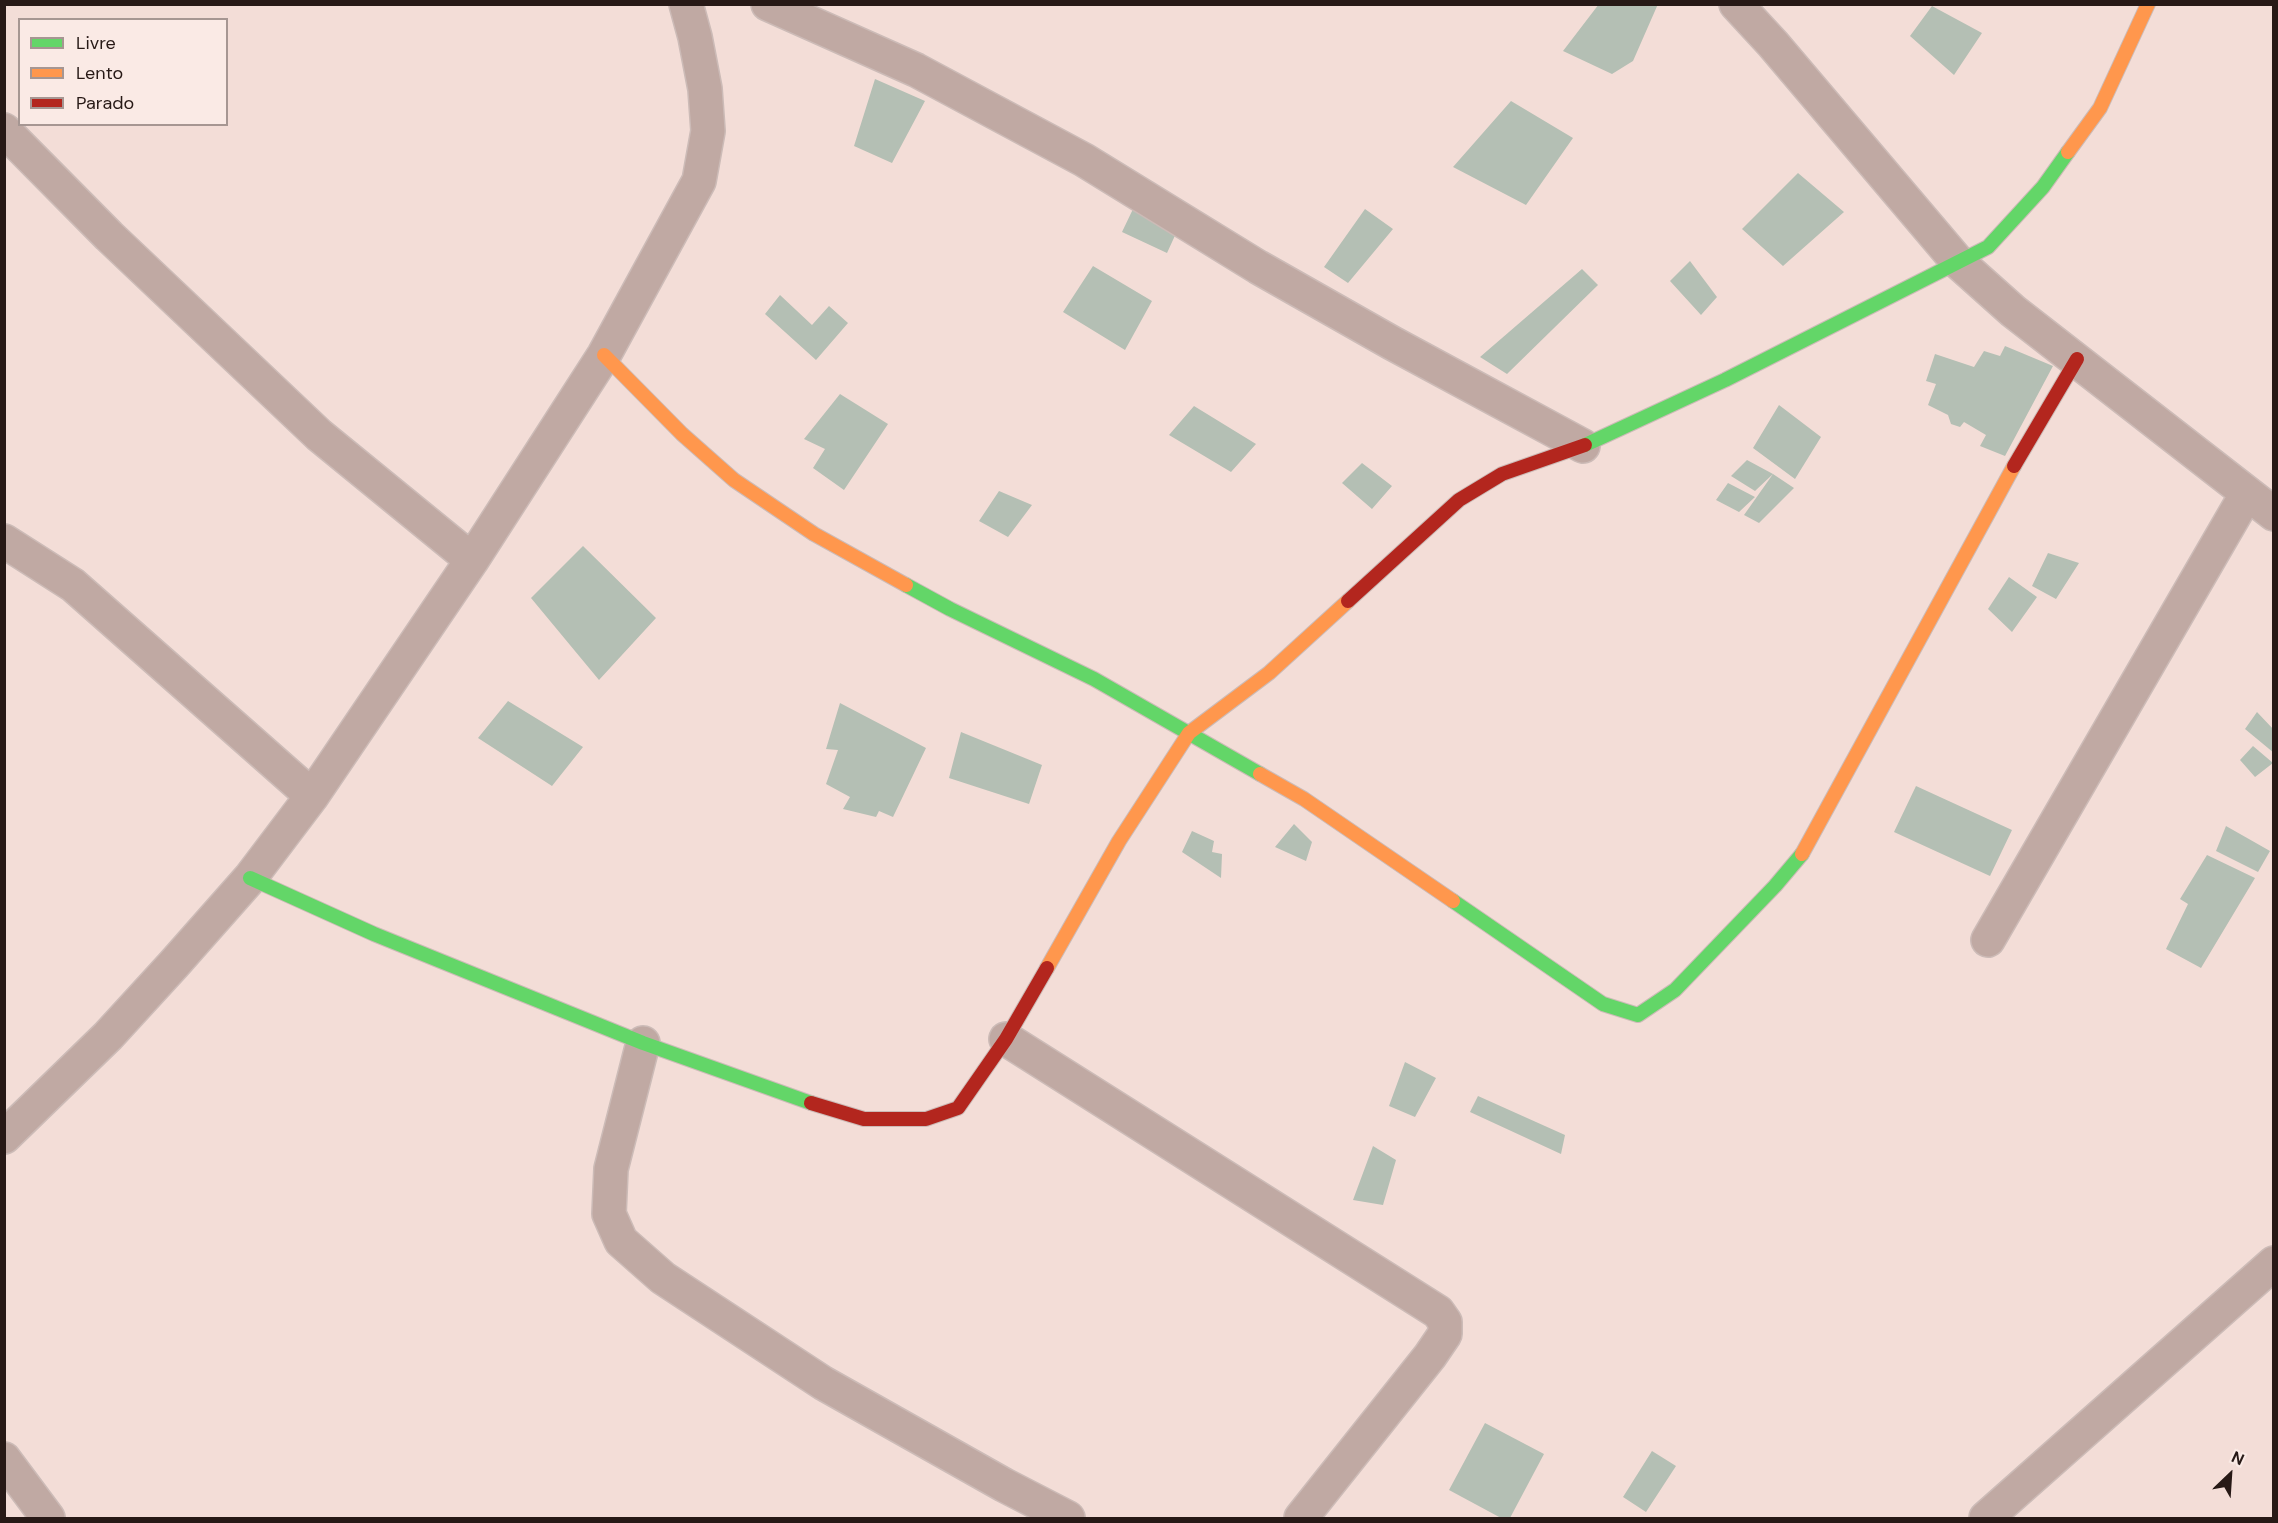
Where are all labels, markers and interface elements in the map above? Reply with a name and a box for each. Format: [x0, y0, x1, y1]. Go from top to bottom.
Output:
legend [18, 18, 228, 126]
text: Livre [76, 31, 116, 55]
text: Lento [76, 61, 123, 85]
text: Parado [76, 91, 134, 115]
north arrow [2200, 1445, 2260, 1505]
text: N [2228, 1446, 2248, 1470]

